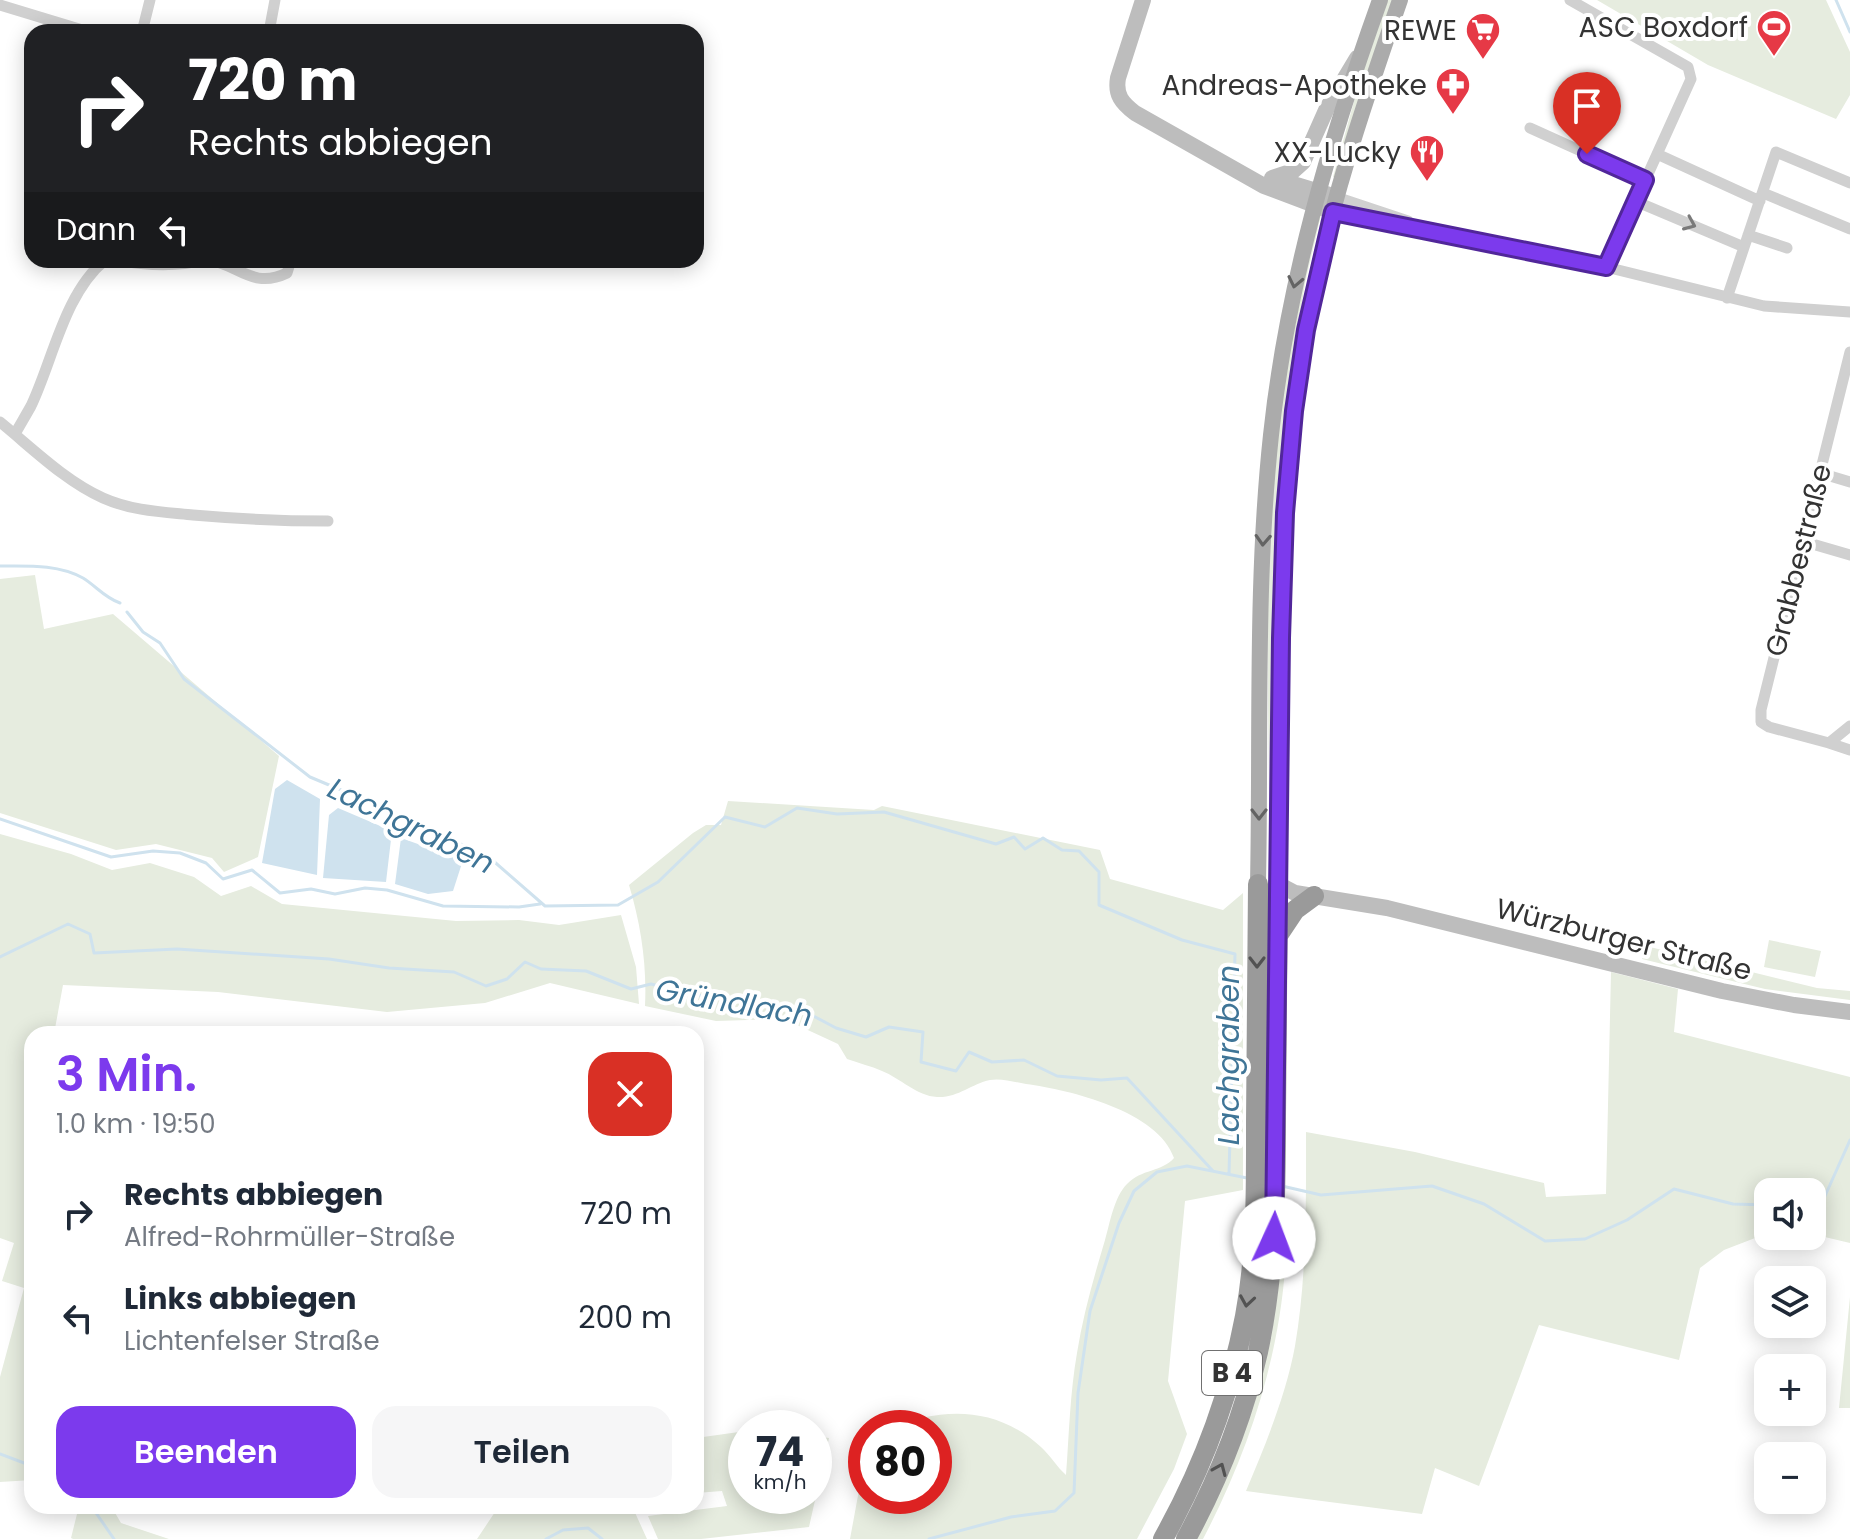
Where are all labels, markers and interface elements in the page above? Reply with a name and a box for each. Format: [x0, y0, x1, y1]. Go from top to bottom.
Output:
place label: ASC Boxdorf [1579, 8, 1748, 47]
sports icon: ASC Boxdorf [1755, 8, 1793, 58]
place label: REWE [1384, 11, 1457, 50]
supermarket icon: REWE [1464, 11, 1502, 61]
text: 720 m [188, 41, 358, 120]
icon: right [56, 56, 160, 160]
place label: Andreas-Apotheke [1162, 66, 1427, 105]
pharmacy icon: Andreas-Apotheke [1434, 66, 1472, 116]
pin [1553, 72, 1621, 154]
icon: arrive [1565, 84, 1609, 128]
text: Rechts abbiegen [188, 117, 493, 168]
place label: XX-Lucky [1274, 133, 1401, 172]
restaurant icon: XX-Lucky [1408, 133, 1446, 183]
text: Dann [56, 208, 136, 251]
icon: left [152, 208, 196, 252]
one-way arrow [1682, 215, 1696, 231]
one-way arrow [1287, 275, 1304, 288]
street label: Grabbestraße [1756, 460, 1841, 660]
one-way arrow [1255, 534, 1272, 547]
water label: Lachgraben [321, 767, 502, 884]
one-way arrow [1250, 808, 1268, 821]
street label: Würzburger Straße [1492, 889, 1756, 990]
one-way arrow [1249, 956, 1266, 969]
water label: Lachgraben [1207, 965, 1250, 1145]
water label: Gründlach [652, 968, 816, 1037]
text: 3 Min. [56, 1041, 197, 1108]
button: close [588, 1052, 672, 1136]
text: 1.0 km · 19:50 [56, 1106, 216, 1142]
text: Rechts abbiegen [124, 1173, 383, 1216]
map controls [1754, 1178, 1826, 1514]
button: sound [1754, 1178, 1826, 1250]
icon: right [56, 1192, 100, 1236]
text: 720 m [581, 1192, 672, 1235]
position arrow [1232, 1196, 1316, 1280]
text: Alfred-Rohrmüller-Straße [124, 1219, 455, 1255]
button: layers [1754, 1266, 1826, 1338]
text: Links abbiegen [124, 1277, 357, 1320]
one-way arrow [1239, 1294, 1256, 1308]
icon: left [56, 1296, 100, 1340]
text: 200 m [578, 1296, 672, 1339]
text: Lichtenfelser Straße [124, 1323, 380, 1359]
road number: B 4 [1202, 1351, 1262, 1395]
button: + [1754, 1354, 1826, 1426]
button: Beenden [56, 1406, 356, 1498]
button: Teilen [372, 1406, 672, 1498]
speed limit sign: 80 [848, 1410, 952, 1514]
text: 74 [756, 1424, 804, 1480]
button: − [1754, 1442, 1826, 1514]
one-way arrow [1210, 1463, 1226, 1477]
text: km/h [753, 1468, 807, 1496]

